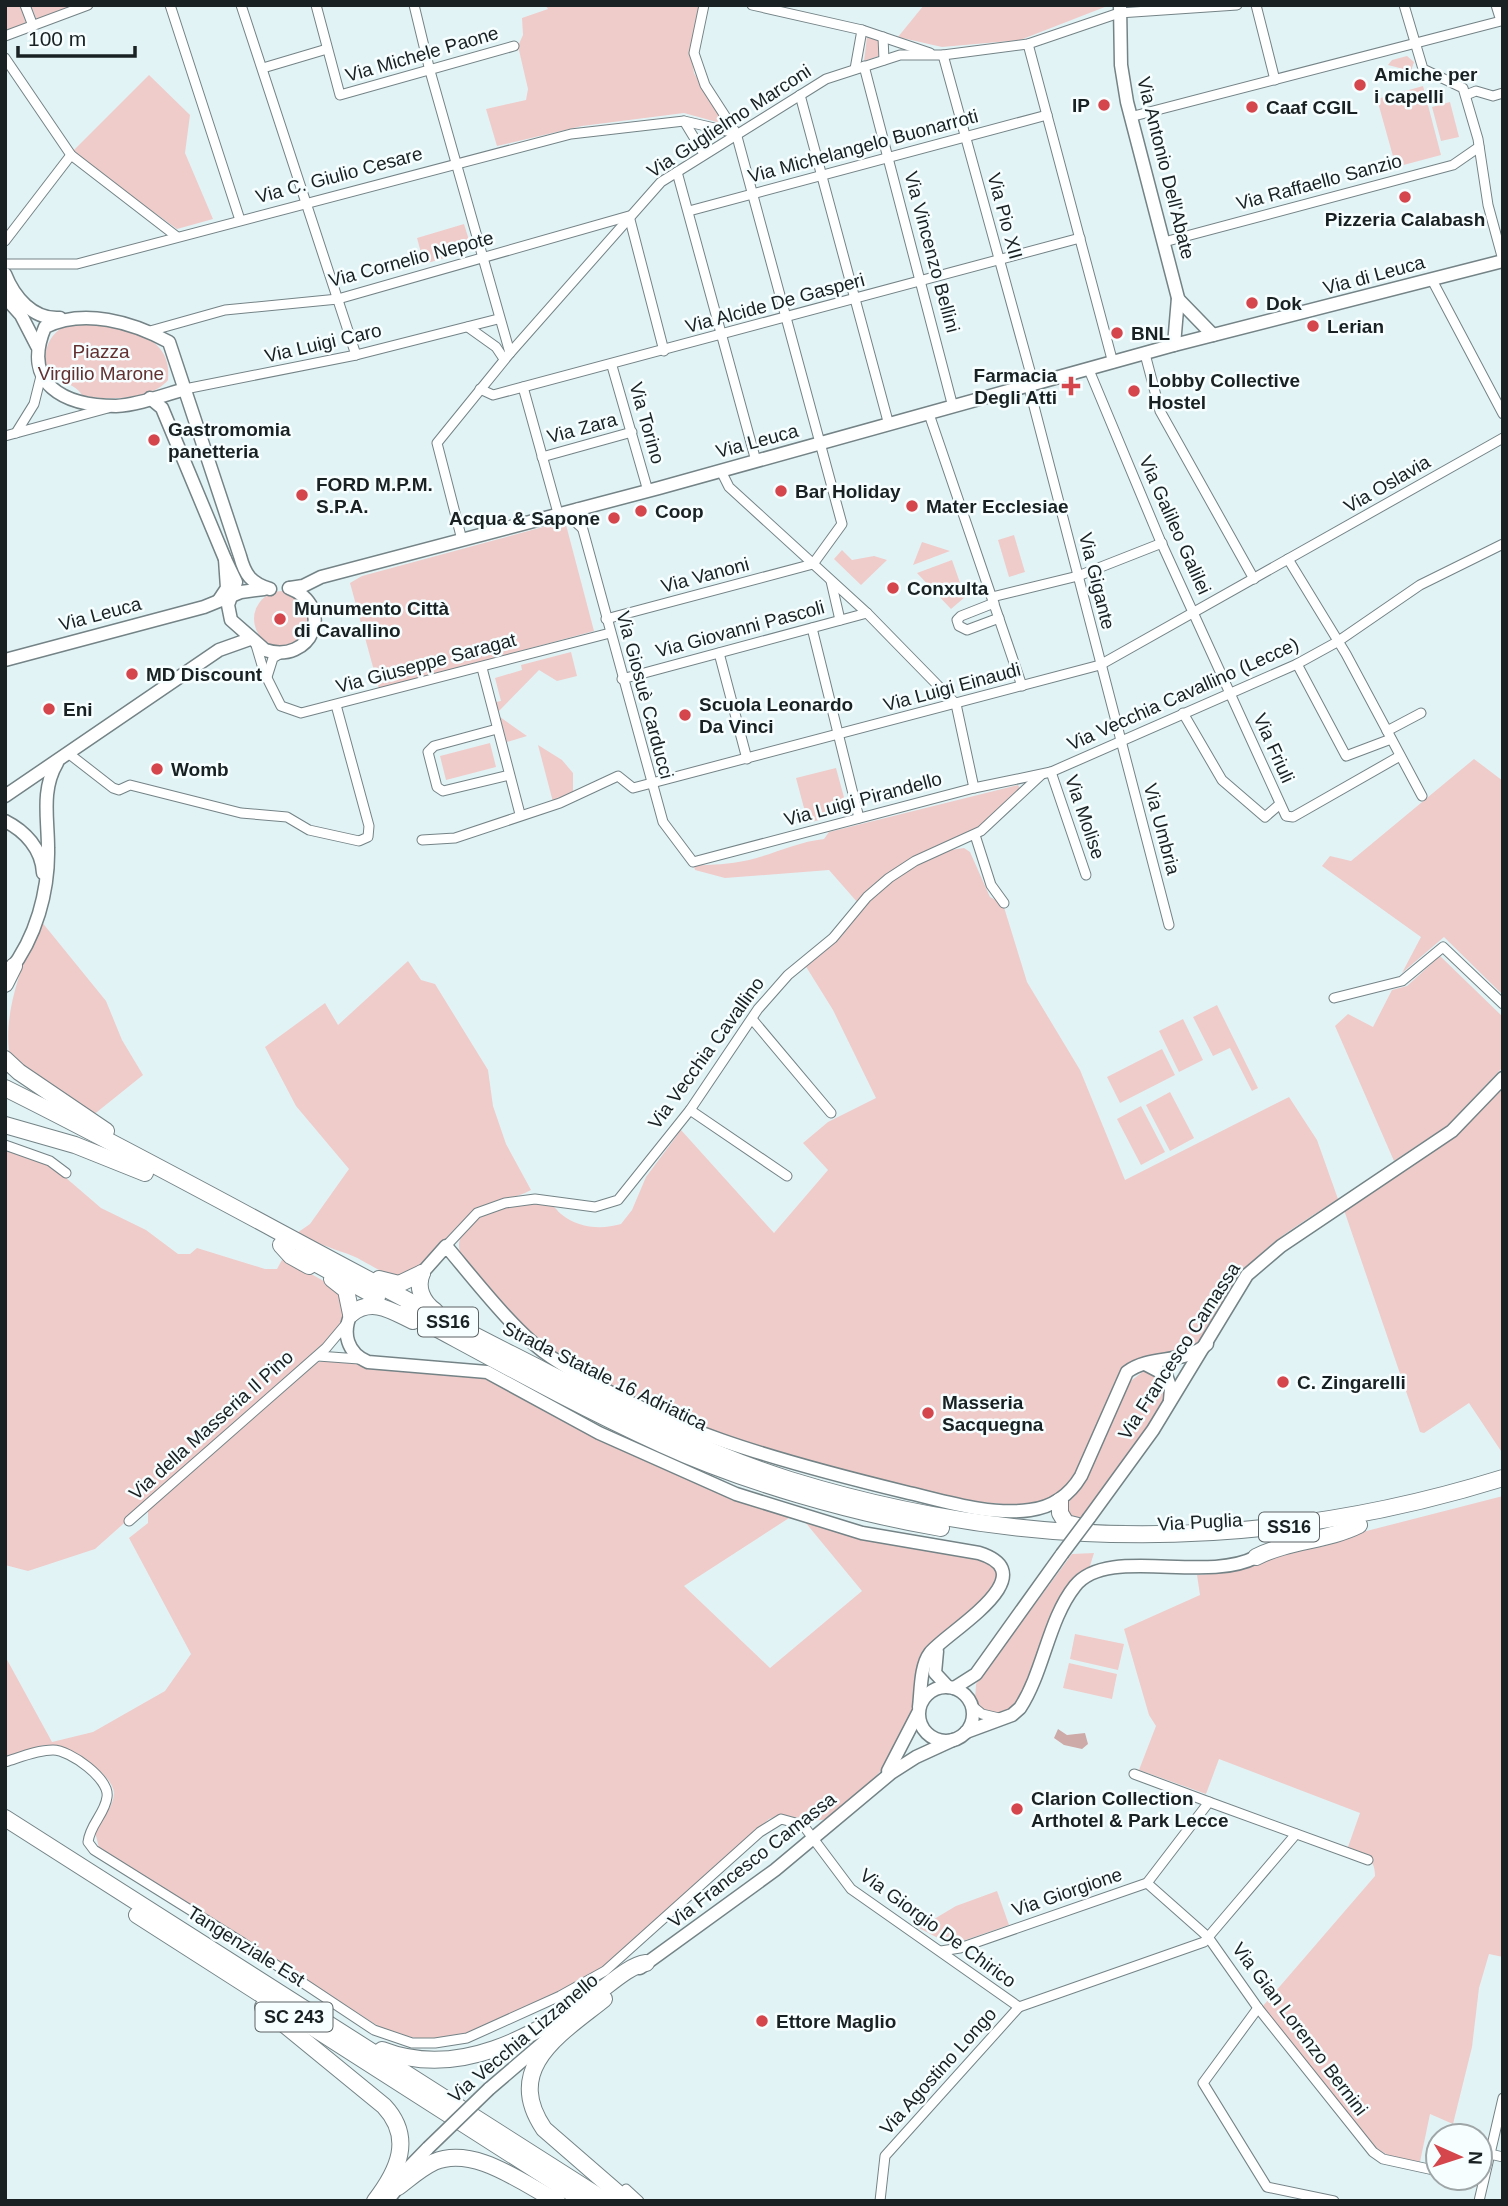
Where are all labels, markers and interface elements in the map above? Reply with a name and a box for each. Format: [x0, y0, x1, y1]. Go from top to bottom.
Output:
scale bar [18, 14, 135, 58]
street label: Via Michele Paone [343, 22, 501, 86]
text: 100 m [28, 27, 86, 50]
street label: Via Guglielmo Marconi [643, 60, 815, 182]
place label: Amiche per i capelli [1374, 64, 1478, 107]
street label: Via Antonio Dell'Abate [1133, 75, 1199, 261]
marker: Amiche per i capelli [1352, 77, 1368, 93]
place label: IP [1072, 95, 1090, 116]
marker: IP [1096, 97, 1112, 113]
place label: Caaf CGIL [1266, 97, 1358, 118]
marker: Caaf CGIL [1244, 99, 1260, 115]
street label: Via Michelangelo Buonarroti [746, 105, 980, 187]
street label: Via C. Giulio Cesare [253, 143, 425, 207]
street label: Via Raffaello Sanzio [1234, 150, 1404, 214]
street label: Via Vincenzo Bellini [900, 169, 964, 335]
street label: Via Pio XII [983, 171, 1027, 261]
marker: Pizzeria Calabash [1397, 189, 1413, 205]
place label: Pizzeria Calabash [1325, 209, 1485, 230]
street label: Via Cornelio Nepote [326, 227, 496, 291]
street label: Via di Leuca [1321, 251, 1427, 299]
street label: Via Alcide De Gasperi [683, 269, 867, 337]
place label: Dok [1266, 293, 1302, 314]
marker: Dok [1244, 295, 1260, 311]
place label: Lerian [1327, 316, 1384, 337]
marker: Lerian [1305, 318, 1321, 334]
street label: Via Luigi Caro [263, 319, 383, 367]
place label: BNL [1131, 323, 1170, 344]
marker: BNL [1109, 325, 1125, 341]
park label: Piazza Virgilio Marone [38, 341, 164, 384]
place label: Farmacia Degli Atti [974, 365, 1057, 408]
place label: Lobby Collective Hostel [1148, 370, 1300, 413]
marker: Farmacia Degli Atti [1063, 378, 1079, 394]
street label: Via Torino [625, 380, 669, 466]
marker: Lobby Collective Hostel [1126, 383, 1142, 399]
street label: Via Zara [545, 408, 620, 447]
place label: Gastromomia panetteria [168, 419, 291, 462]
street label: Via Leuca [714, 420, 801, 462]
marker: Gastromomia panetteria [146, 432, 162, 448]
street label: Via Oslavia [1340, 451, 1434, 517]
street label: Via Galileo Galilei [1135, 452, 1215, 598]
place label: FORD M.P.M. S.P.A. [316, 474, 433, 517]
place label: Bar Holiday [795, 481, 901, 502]
marker: Bar Holiday [773, 483, 789, 499]
marker: FORD M.P.M. S.P.A. [294, 487, 310, 503]
place label: Mater Ecclesiae [926, 496, 1069, 517]
marker: Mater Ecclesiae [904, 498, 920, 514]
place label: Coop [655, 501, 704, 522]
marker: Coop [633, 503, 649, 519]
place label: Acqua & Sapone [449, 508, 600, 529]
marker: Acqua & Sapone [606, 510, 622, 526]
street label: Via Gigante [1075, 530, 1119, 632]
street label: Via Vanoni [659, 553, 751, 597]
place label: Conxulta [907, 578, 989, 599]
marker: Conxulta [885, 580, 901, 596]
street label: Via Leuca [57, 593, 144, 635]
street label: Via Giovanni Pascoli [653, 596, 827, 662]
place label: Munumento Città di Cavallino [294, 598, 450, 641]
street label: Via Giosuè Carducci [612, 609, 678, 781]
marker: Munumento Città di Cavallino [272, 611, 288, 627]
street label: Via Giuseppe Saragat [334, 629, 519, 697]
street label: Via Vecchia Cavallino (Lecce) [1064, 633, 1302, 755]
street label: Via Luigi Einaudi [881, 659, 1023, 715]
place label: MD Discount [146, 664, 263, 685]
marker: MD Discount [124, 666, 140, 682]
place label: Scuola Leonardo Da Vinci [699, 694, 853, 737]
place label: Eni [63, 699, 93, 720]
marker: Eni [41, 701, 57, 717]
marker: Scuola Leonardo Da Vinci [677, 707, 693, 723]
street label: Via Friuli [1249, 710, 1299, 786]
place label: Womb [171, 759, 229, 780]
marker: Womb [149, 761, 165, 777]
street label: Via Luigi Pirandello [782, 768, 944, 830]
street label: Via Molise [1061, 772, 1109, 862]
street label: Via Umbria [1140, 781, 1184, 877]
street label: Via Vecchia Cavallino [644, 973, 768, 1133]
street label: Via Francesco Camassa [1114, 1258, 1244, 1443]
road number: SS16 [418, 1308, 478, 1336]
street label: Strada Statale 16 Adriatica [499, 1317, 711, 1435]
street label: Via della Masseria Il Pino [125, 1346, 297, 1504]
place label: C. Zingarelli [1297, 1372, 1406, 1393]
marker: C. Zingarelli [1275, 1374, 1291, 1390]
place label: Masseria Sacquegna [942, 1392, 1044, 1435]
marker: Masseria Sacquegna [920, 1405, 936, 1421]
street label: Via Puglia [1157, 1509, 1244, 1535]
road number: SS16 [1259, 1512, 1319, 1542]
street label: Via Francesco Camassa [664, 1788, 840, 1932]
place label: Clarion Collection Arthotel & Park Lecce [1031, 1788, 1228, 1831]
marker: Clarion Collection Arthotel & Park Lecce [1009, 1801, 1025, 1817]
street label: Via Giorgione [1009, 1863, 1125, 1921]
street label: Via Giorgio De Chirico [856, 1864, 1020, 1992]
street label: Tangenziale Est [184, 1902, 309, 1991]
street label: Via Gian Lorenzo Bernini [1228, 1938, 1372, 2120]
street label: Via Vecchia Lizzanello [444, 1969, 602, 2107]
road number: SC 243 [256, 2003, 332, 2032]
street label: Via Agostino Longo [876, 2003, 1000, 2139]
place label: Ettore Maglio [776, 2011, 896, 2032]
marker: Ettore Maglio [754, 2013, 770, 2029]
north arrow [1424, 2122, 1494, 2192]
text: N [1465, 2150, 1486, 2165]

